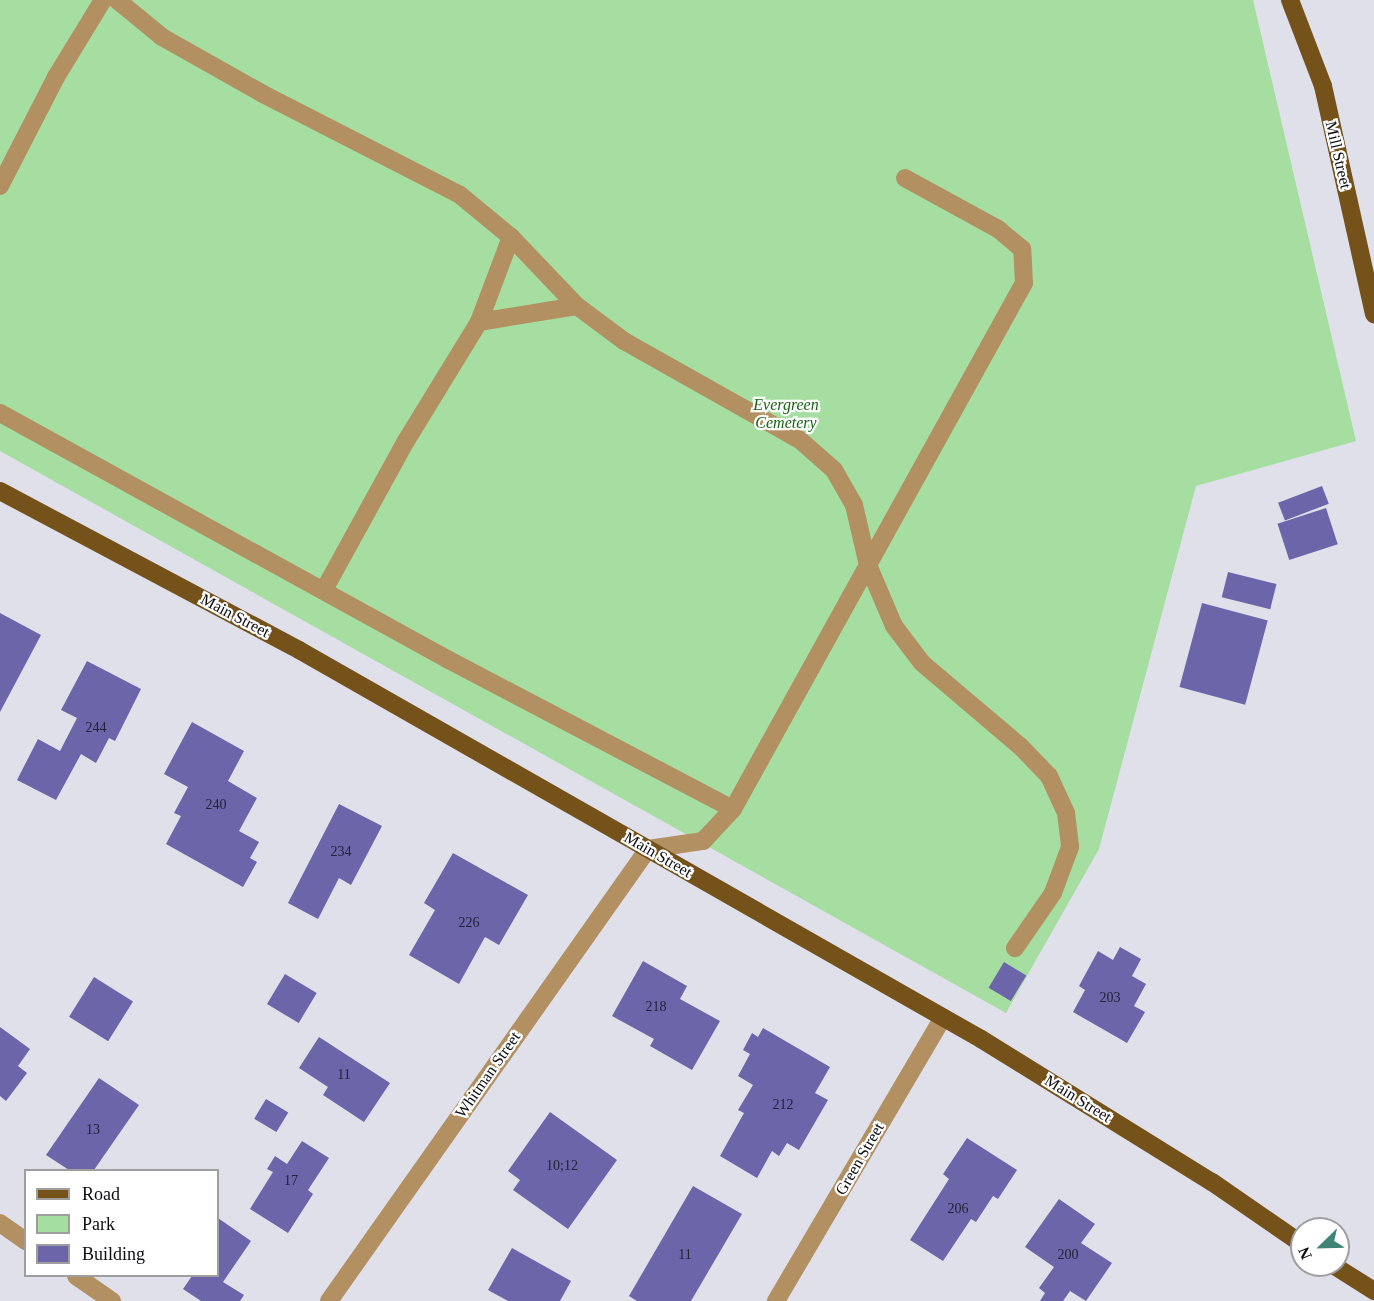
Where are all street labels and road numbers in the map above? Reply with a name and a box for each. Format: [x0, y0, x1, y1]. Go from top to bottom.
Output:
street label: Mill Street [1321, 119, 1355, 191]
street label: Main Street [197, 590, 273, 642]
street label: Main Street [621, 828, 695, 882]
street label: Whitman Street [451, 1028, 525, 1122]
street label: Main Street [1041, 1071, 1115, 1127]
street label: Green Street [832, 1119, 888, 1199]

